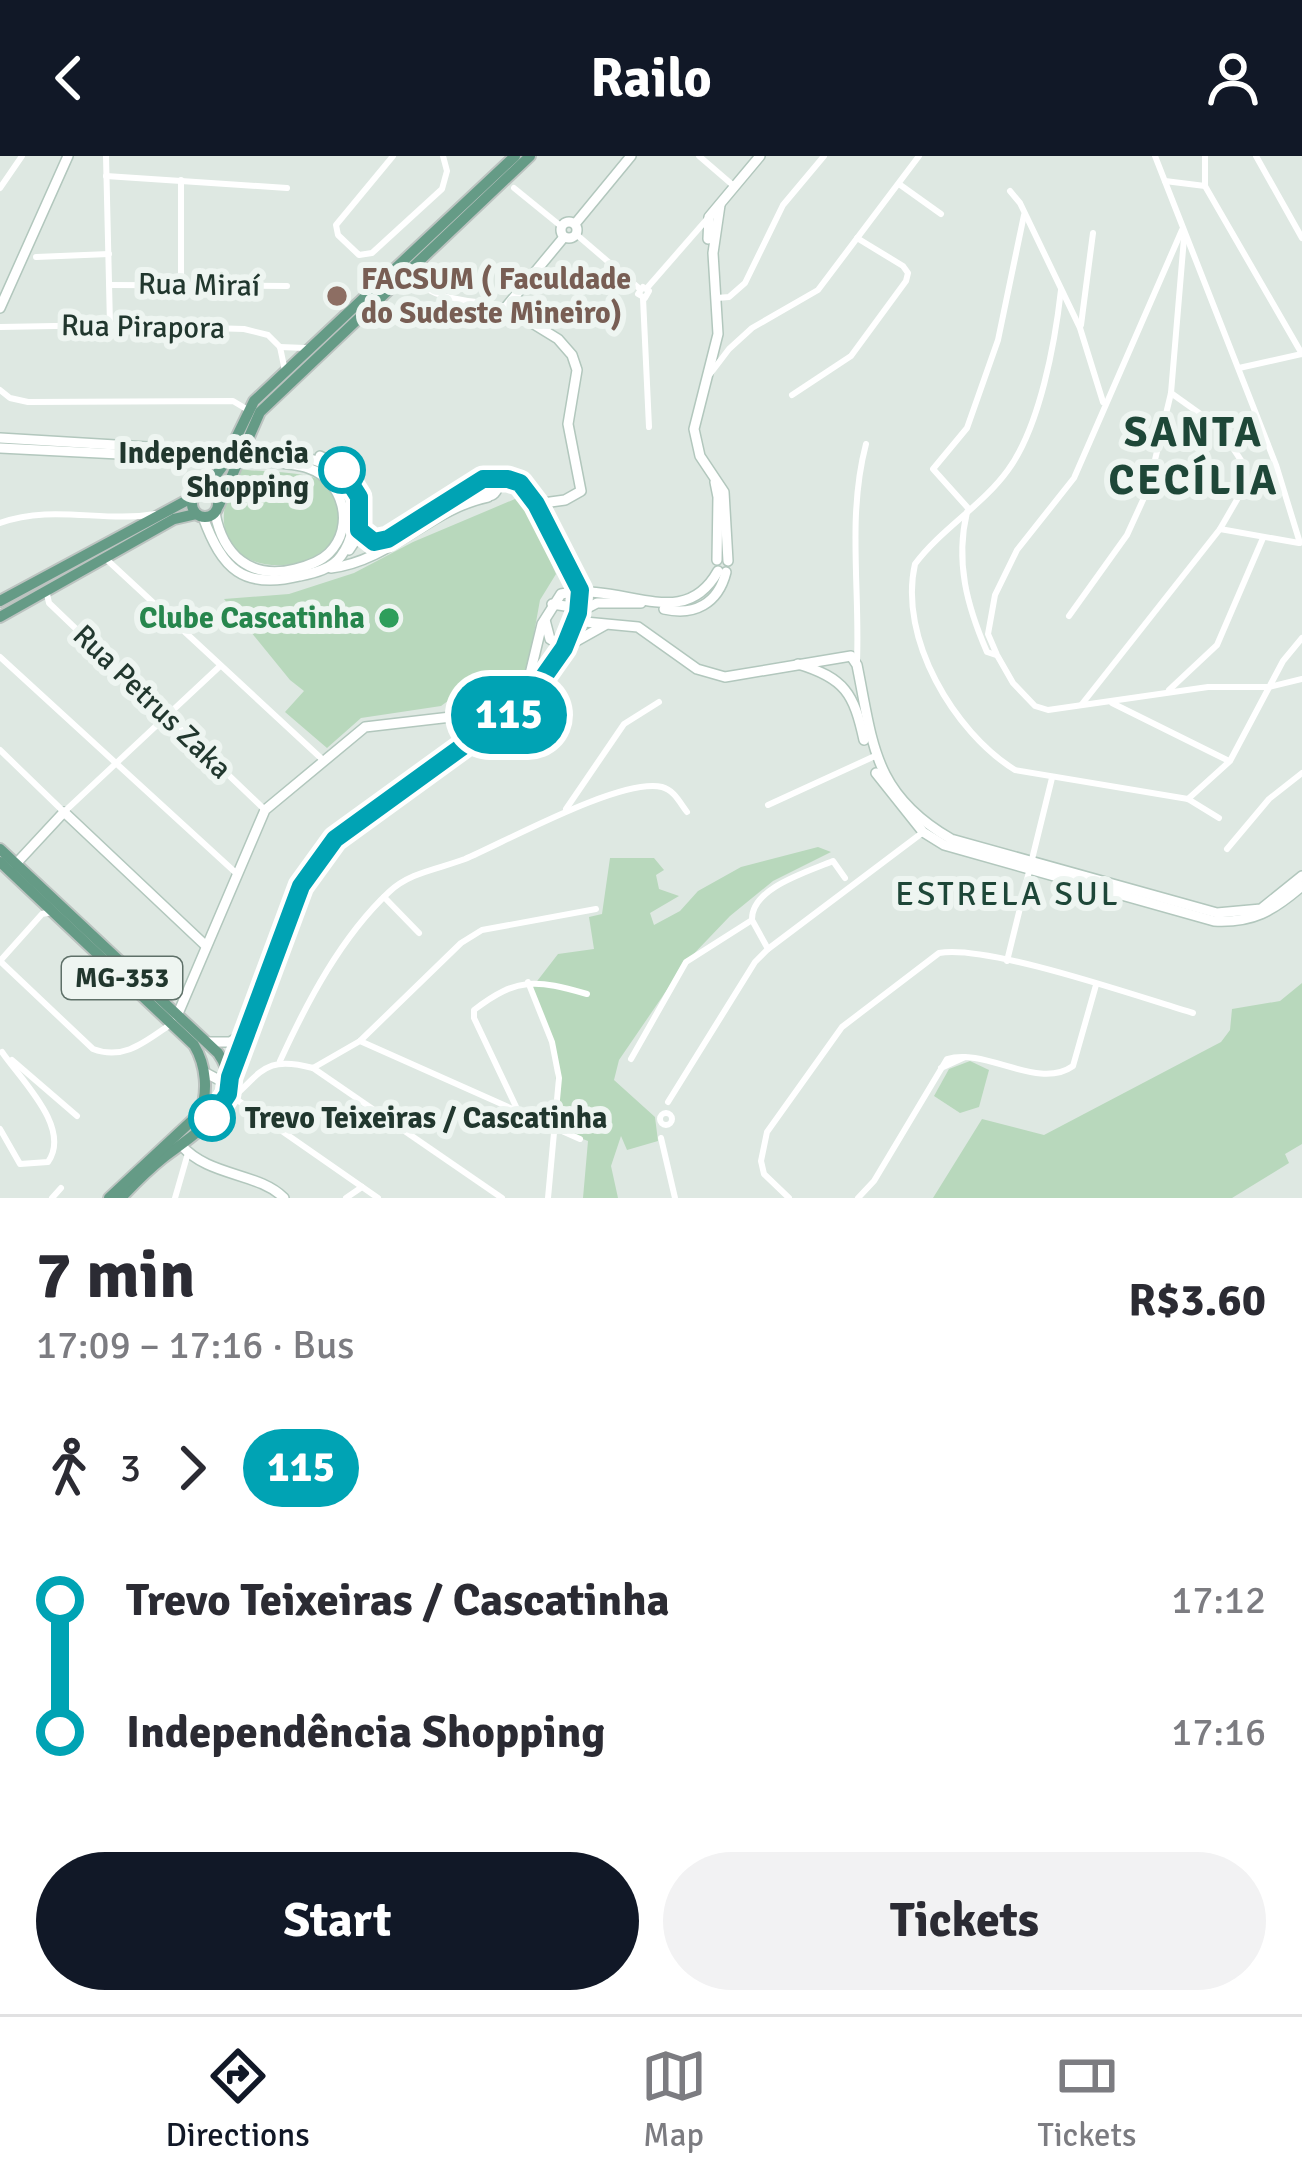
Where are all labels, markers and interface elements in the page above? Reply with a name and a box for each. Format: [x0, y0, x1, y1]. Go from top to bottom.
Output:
icon: back [36, 45, 102, 111]
text: Railo [590, 45, 712, 112]
icon: person [1200, 45, 1266, 111]
place label: FACSUM ( Faculdade do Sudeste Mineiro) [361, 261, 631, 332]
street label: Rua Miraí [138, 265, 260, 305]
marker: FACSUM ( Faculdade do Sudeste Mineiro) [324, 283, 350, 309]
street label: Rua Pirapora [61, 307, 225, 347]
district label: SANTA CECÍLIA [1108, 407, 1280, 506]
place label: Independência Shopping [118, 435, 309, 506]
marker: Independência Shopping [320, 448, 364, 492]
place label: Clube Cascatinha [139, 600, 365, 637]
marker: Clube Cascatinha [376, 605, 402, 631]
street label: Rua Petrus Zaka [65, 617, 239, 787]
line badge: 115 [440, 676, 578, 754]
text: 115 [475, 689, 543, 740]
district label: ESTRELA SUL [895, 874, 1121, 915]
road number: MG-353 [62, 957, 182, 999]
marker: Trevo Teixeiras / Cascatinha [190, 1096, 234, 1140]
place label: Trevo Teixeiras / Cascatinha [245, 1100, 607, 1137]
text: 7 min [36, 1235, 195, 1316]
text: R$3.60 [1128, 1273, 1266, 1328]
text: 17:09 – 17:16 · Bus [36, 1321, 354, 1369]
icon: walk [36, 1435, 102, 1501]
icon: forward [159, 1435, 225, 1501]
text: 115 [267, 1442, 335, 1493]
text: 3 [120, 1444, 141, 1492]
text: Trevo Teixeiras / Cascatinha [126, 1573, 670, 1628]
text: 17:12 [1171, 1576, 1266, 1624]
text: Independência Shopping [126, 1705, 605, 1760]
text: 17:16 [1171, 1708, 1266, 1756]
button: Start [36, 1852, 639, 1990]
button: Tickets [663, 1852, 1266, 1990]
tab: Directions [165, 2043, 310, 2156]
tab: Map [641, 2043, 707, 2156]
tab: Tickets [1037, 2043, 1137, 2156]

